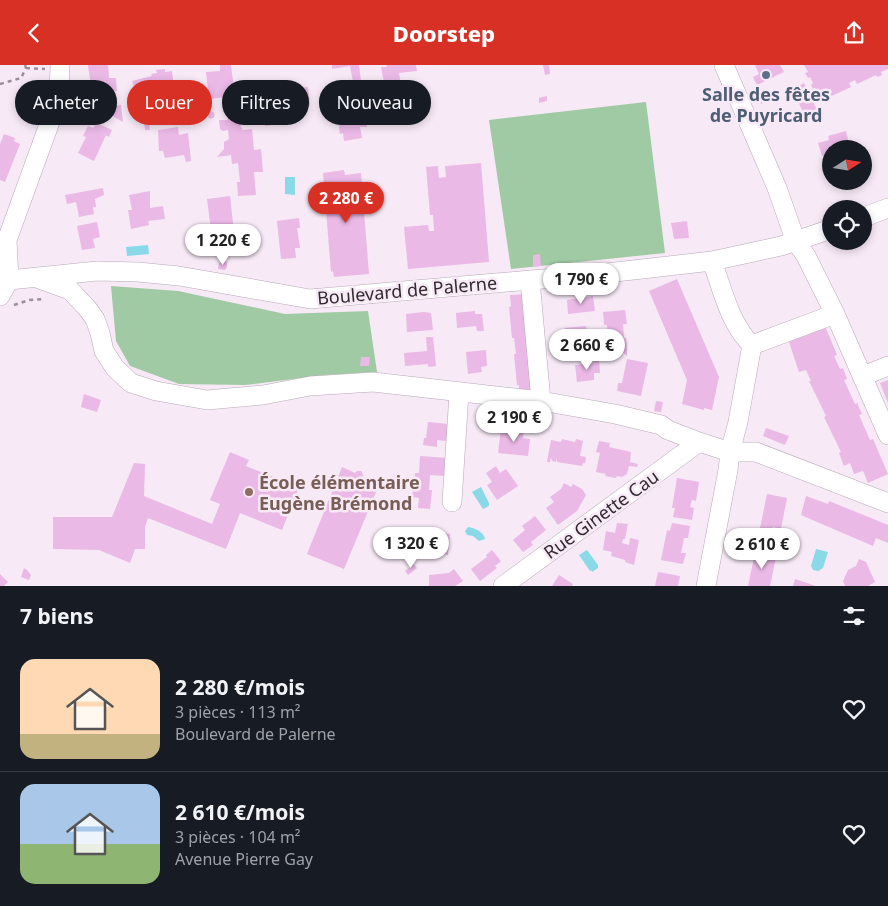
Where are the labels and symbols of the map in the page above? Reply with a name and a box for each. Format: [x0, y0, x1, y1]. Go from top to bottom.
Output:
marker: Salle des fêtes de Puyricard [760, 69, 772, 81]
place label: Salle des fêtes de Puyricard [702, 82, 830, 127]
north arrow [822, 140, 872, 190]
pin: 2 280 € [300, 181, 392, 224]
pin: 1 220 € [177, 223, 269, 266]
pin: 1 790 € [535, 263, 627, 305]
street label: Boulevard de Palerne [316, 270, 498, 310]
pin: 2 660 € [541, 329, 633, 371]
pin: 2 190 € [468, 401, 560, 443]
street label: Rue Ginette Cau [539, 464, 663, 564]
place label: École élémentaire Eugène Brémond [259, 470, 420, 515]
marker: École élémentaire Eugène Brémond [243, 486, 255, 498]
pin: 1 320 € [365, 527, 457, 569]
pin: 2 610 € [716, 527, 808, 570]

